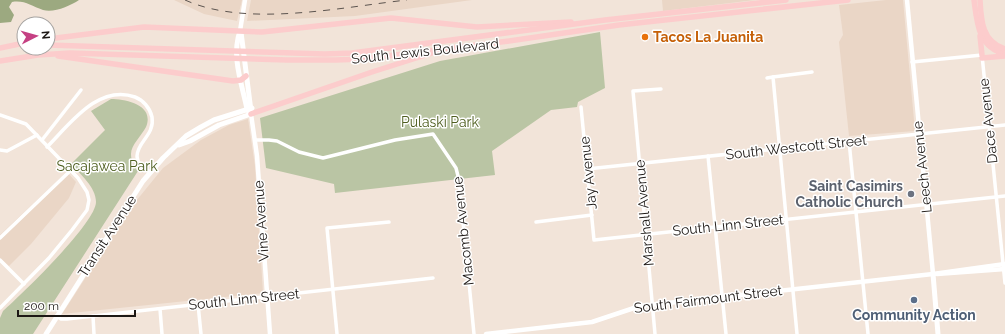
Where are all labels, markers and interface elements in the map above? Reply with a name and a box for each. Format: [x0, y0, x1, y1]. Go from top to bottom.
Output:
north arrow [16, 16, 56, 56]
place label: Tacos La Juanita [653, 29, 763, 45]
text: N [39, 30, 52, 40]
marker: Tacos La Juanita [640, 32, 650, 42]
street label: South Lewis Boulevard [350, 35, 500, 67]
street label: Dace Avenue [976, 78, 1000, 164]
park label: Pulaski Park [401, 114, 480, 130]
street label: Leech Avenue [909, 120, 935, 214]
street label: South Westcott Street [725, 132, 868, 162]
street label: Jay Avenue [576, 136, 600, 210]
park label: Sacajawea Park [56, 158, 158, 174]
street label: Marshall Avenue [631, 159, 657, 267]
street label: Macomb Avenue [449, 176, 477, 286]
place label: Saint Casimirs Catholic Church [795, 178, 903, 210]
street label: Vine Avenue [250, 180, 272, 262]
marker: Saint Casimirs Catholic Church [906, 189, 916, 199]
street label: Transit Avenue [74, 192, 140, 280]
street label: South Linn Street [672, 211, 785, 239]
street label: South Fairmount Street [633, 282, 783, 316]
street label: South Linn Street [188, 285, 301, 313]
scale bar [18, 292, 135, 318]
marker: Community Action [909, 295, 919, 305]
text: 200 m [24, 299, 59, 313]
place label: Community Action [852, 307, 976, 323]

